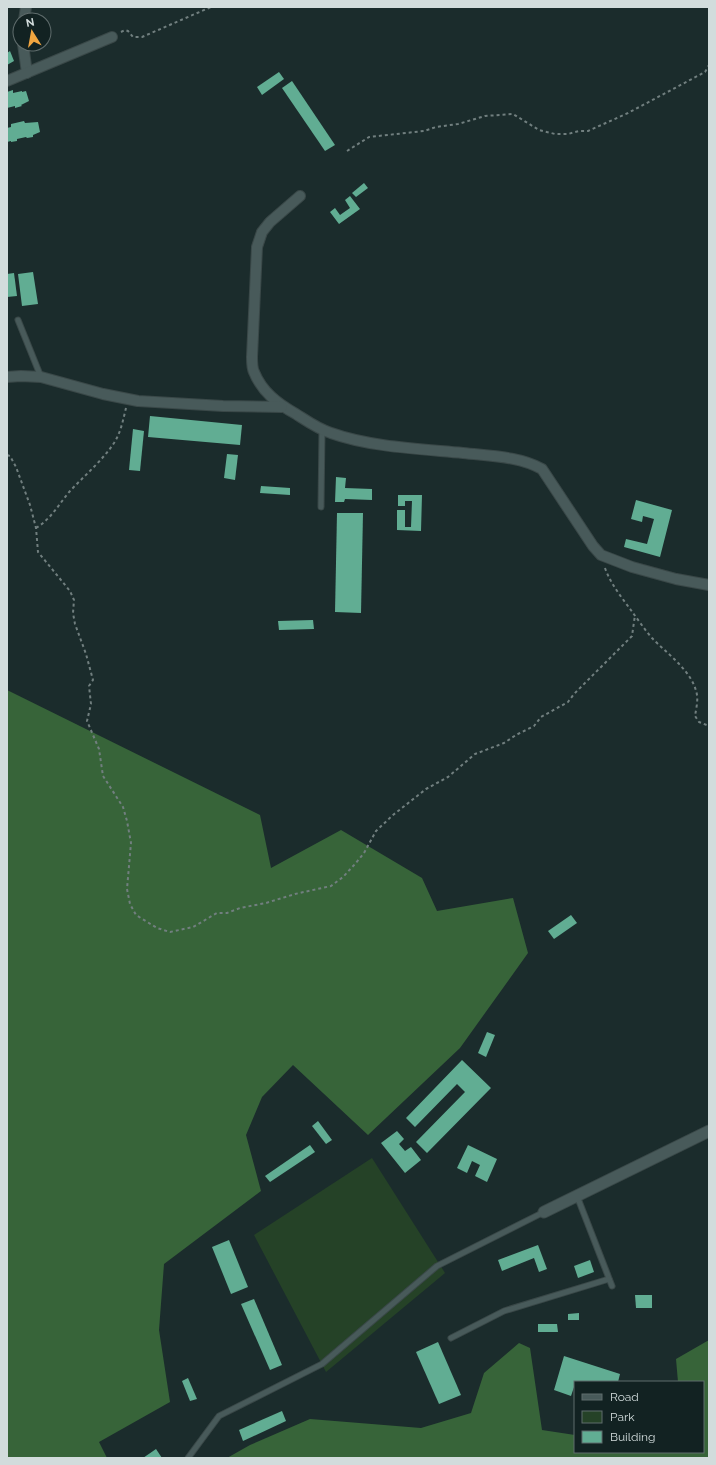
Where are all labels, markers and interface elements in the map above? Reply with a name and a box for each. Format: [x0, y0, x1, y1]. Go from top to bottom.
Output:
north arrow [12, 12, 52, 52]
text: N [25, 15, 36, 30]
legend [574, 1381, 704, 1453]
text: Road [610, 1390, 639, 1404]
text: Park [610, 1410, 635, 1424]
text: Building [610, 1430, 656, 1444]

